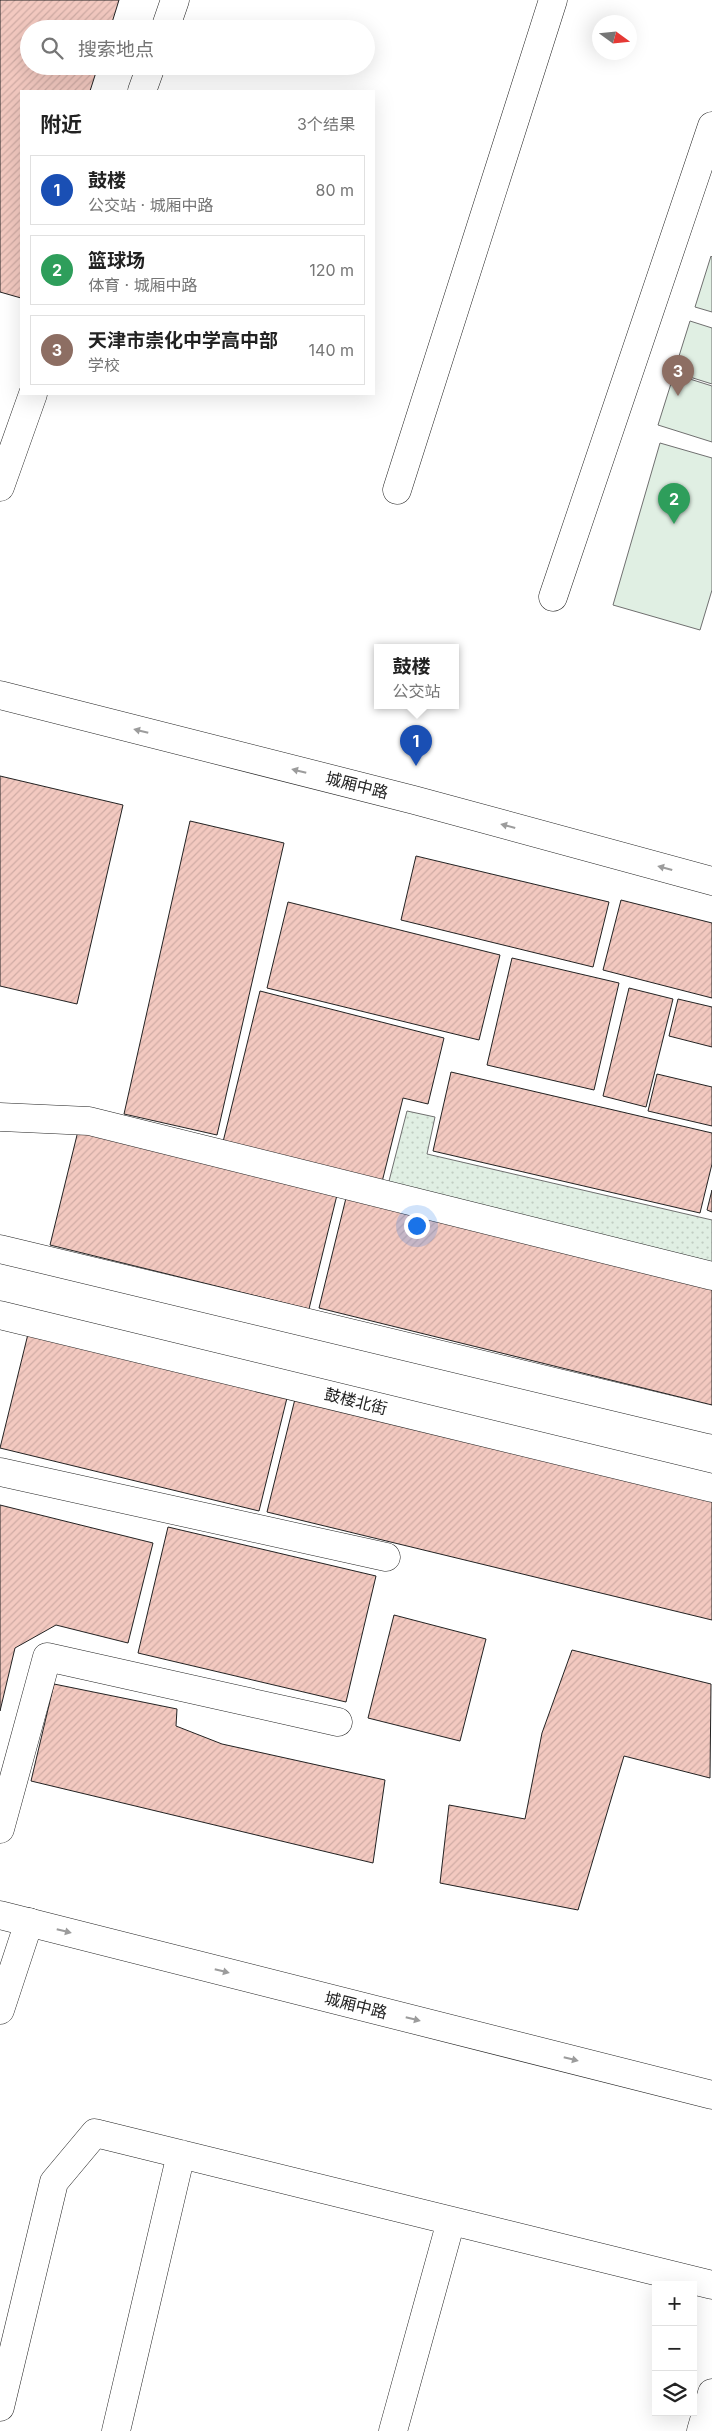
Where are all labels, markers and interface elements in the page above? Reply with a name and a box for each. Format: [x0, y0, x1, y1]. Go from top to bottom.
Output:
north arrow [592, 15, 637, 60]
search box [20, 20, 375, 75]
icon: search [38, 34, 66, 62]
text: 搜索地点 [78, 38, 154, 61]
text: 附近 [40, 112, 82, 137]
text: 3个结果 [297, 114, 355, 134]
text: 鼓楼 [88, 169, 126, 192]
text: 1 [54, 180, 60, 200]
text: 80 m [315, 180, 354, 200]
text: 公交站 · 城厢中路 [88, 195, 214, 215]
text: 篮球场 [88, 249, 145, 272]
text: 2 [52, 260, 62, 280]
text: 120 m [309, 260, 354, 280]
text: 体育 · 城厢中路 [88, 275, 198, 295]
text: 天津市崇化中学高中部 [88, 329, 278, 352]
text: 3 [52, 340, 62, 360]
text: 140 m [309, 340, 354, 360]
text: 学校 [88, 355, 120, 375]
pin: 3 [662, 355, 694, 396]
pin: 2 [658, 483, 690, 524]
popup [374, 644, 459, 709]
text: 鼓楼 [392, 655, 431, 678]
text: 公交站 [392, 681, 441, 701]
pin: 1 [400, 725, 432, 766]
one-way arrow [134, 727, 149, 735]
one-way arrow [291, 767, 306, 775]
street label: 城厢中路 [324, 768, 390, 802]
one-way arrow [501, 821, 516, 829]
one-way arrow [657, 864, 673, 872]
your location [404, 1213, 430, 1239]
street label: 鼓楼北街 [323, 1384, 389, 1418]
one-way arrow [57, 1927, 72, 1935]
one-way arrow [214, 1967, 229, 1975]
street label: 城厢中路 [323, 1988, 389, 2022]
one-way arrow [406, 2015, 421, 2023]
one-way arrow [563, 2055, 578, 2063]
map controls [652, 2281, 697, 2416]
button: + [652, 2281, 697, 2326]
button: − [652, 2326, 697, 2371]
button: layers [652, 2371, 697, 2416]

